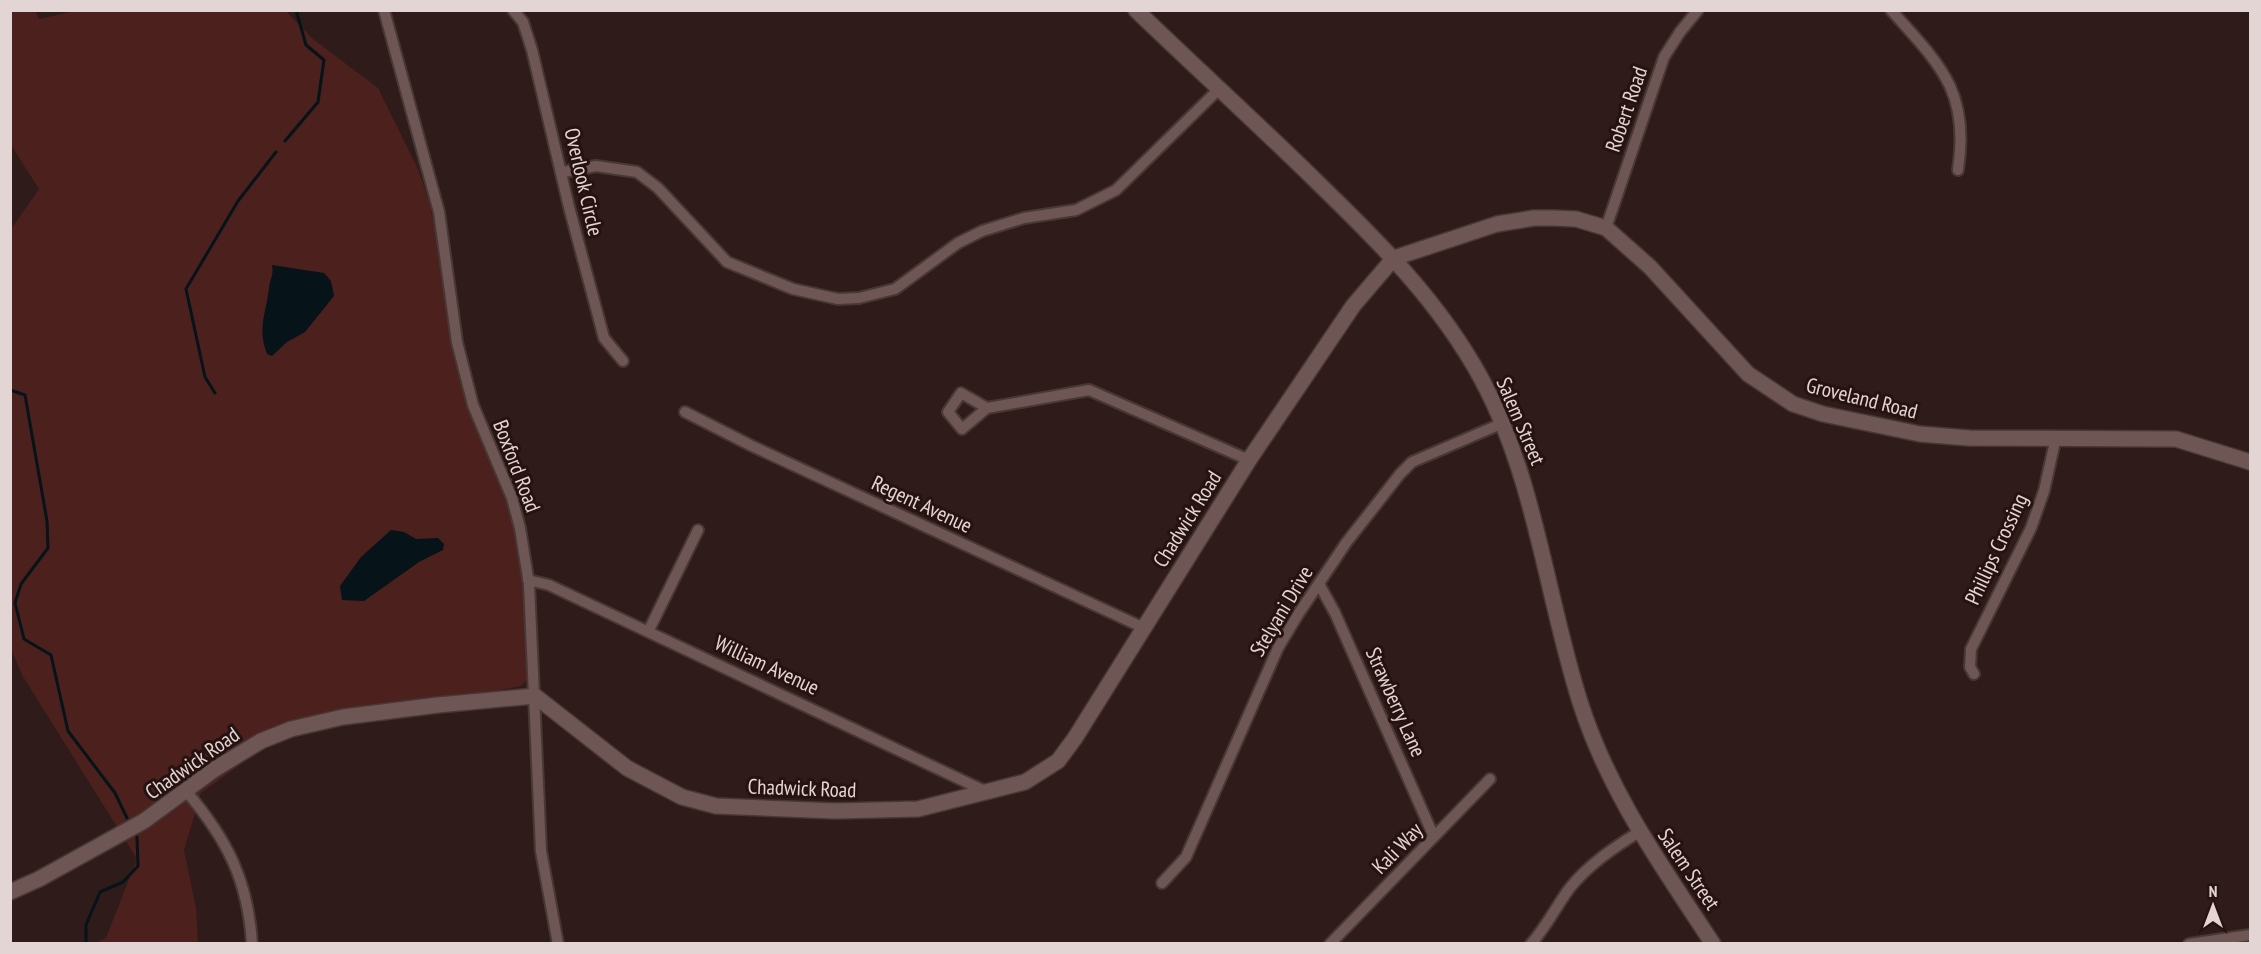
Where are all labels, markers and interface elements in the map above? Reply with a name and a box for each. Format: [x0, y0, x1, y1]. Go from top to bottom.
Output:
street label: Robert Road [1599, 63, 1653, 155]
street label: Overlook Circle [558, 125, 610, 239]
street label: Groveland Road [1804, 371, 1920, 425]
street label: Salem Street [1490, 373, 1552, 469]
street label: Boxford Road [487, 416, 547, 516]
street label: Chadwick Road [1147, 466, 1227, 572]
street label: Regent Avenue [868, 469, 976, 539]
street label: Phillips Crossing [1959, 489, 2033, 609]
street label: Stelyani Drive [1243, 561, 1319, 661]
street label: William Avenue [711, 629, 823, 701]
street label: Strawberry Lane [1360, 643, 1432, 761]
street label: Chadwick Road [140, 721, 244, 805]
street label: Chadwick Road [747, 773, 857, 803]
street label: Kali Way [1366, 816, 1428, 880]
street label: Salem Street [1652, 823, 1726, 915]
north arrow [2183, 876, 2243, 936]
text: N [2209, 881, 2217, 901]

